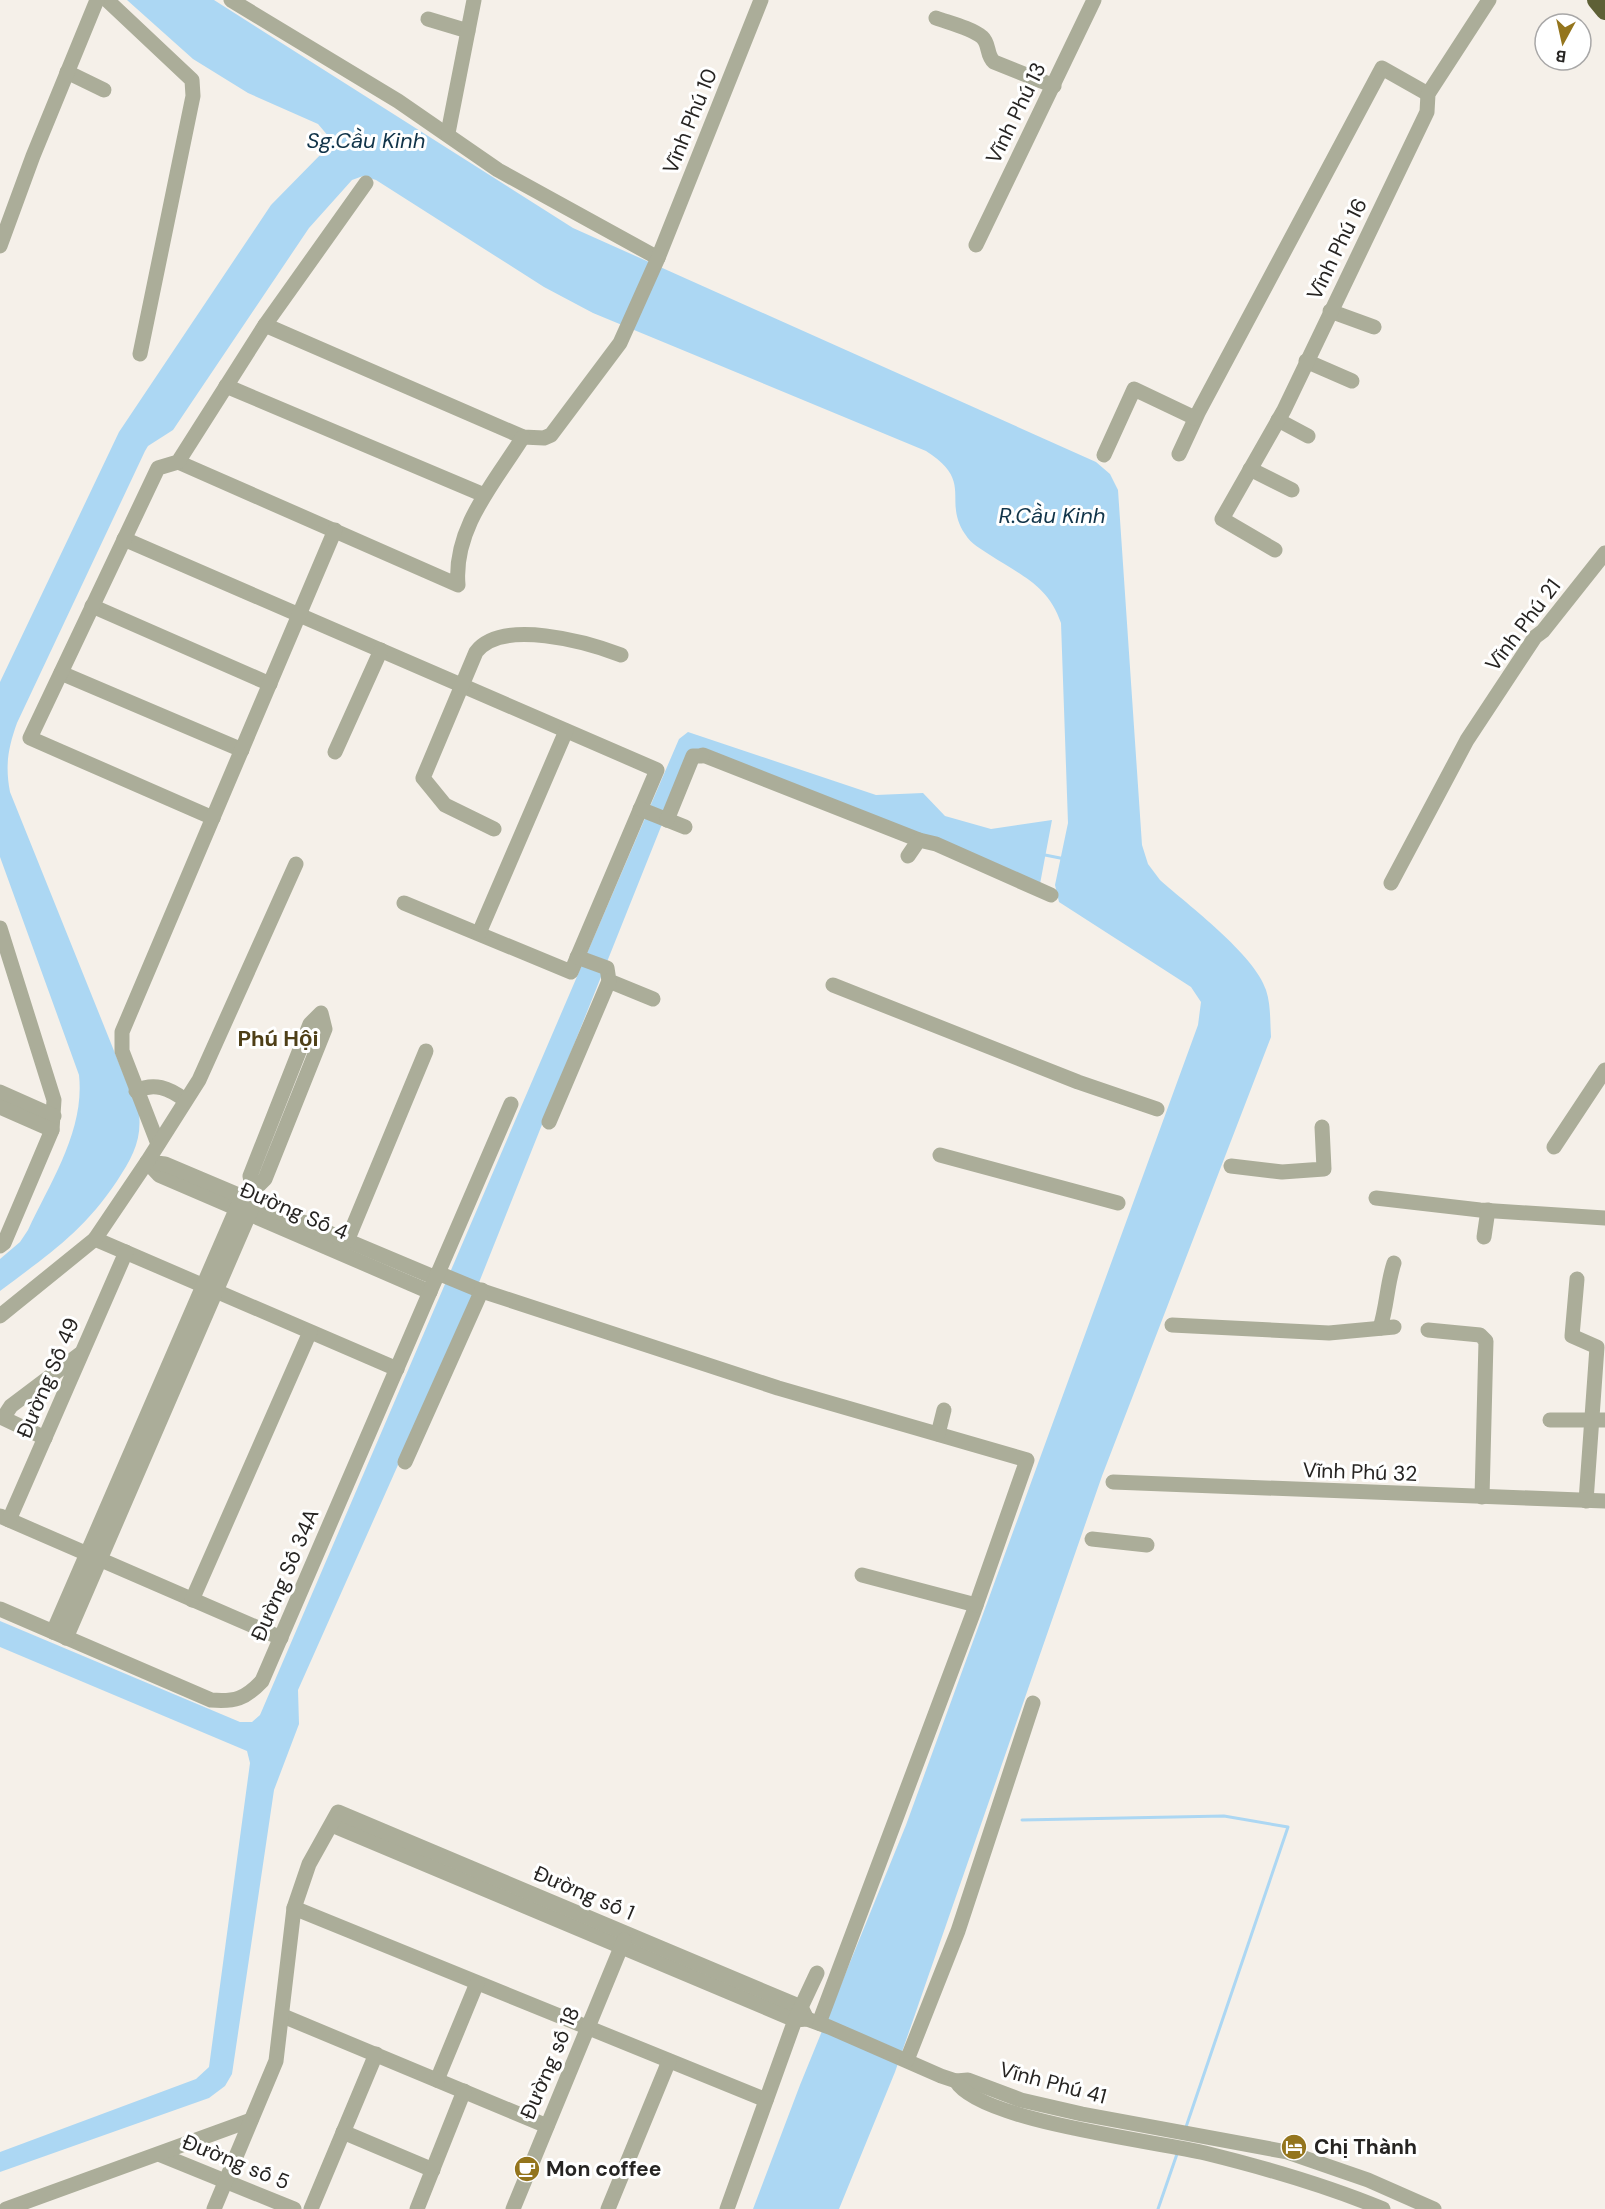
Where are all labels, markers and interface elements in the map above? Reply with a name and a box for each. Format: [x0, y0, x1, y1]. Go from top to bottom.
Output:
north arrow [1533, 12, 1593, 72]
text: B [1554, 45, 1568, 67]
street label: Vĩnh Phú 13 [979, 58, 1053, 168]
street label: Vĩnh Phú 10 [656, 64, 724, 178]
water label: Sg.Cầu Kinh [307, 126, 425, 155]
street label: Vĩnh Phú 16 [1300, 193, 1374, 305]
water label: R.Cầu Kinh [999, 501, 1105, 530]
street label: Vĩnh Phú 21 [1479, 573, 1567, 677]
district label: Phú Hội [237, 1024, 319, 1053]
street label: Đường Số 4 [236, 1176, 353, 1246]
street label: Đường Số 49 [10, 1314, 86, 1442]
street label: Vĩnh Phú 32 [1302, 1456, 1418, 1488]
street label: Đường Số 34A [244, 1504, 326, 1646]
street label: Đường số 1 [529, 1859, 639, 1927]
street label: Đường số 18 [514, 2002, 586, 2124]
street label: Vĩnh Phú 41 [996, 2055, 1110, 2111]
street label: Đường số 5 [178, 2128, 294, 2196]
hotel icon: Chị Thành [1279, 2132, 1309, 2162]
place label: Chị Thành [1314, 2133, 1417, 2161]
cafe icon: Mon coffee [512, 2154, 542, 2184]
place label: Mon coffee [546, 2155, 661, 2183]

